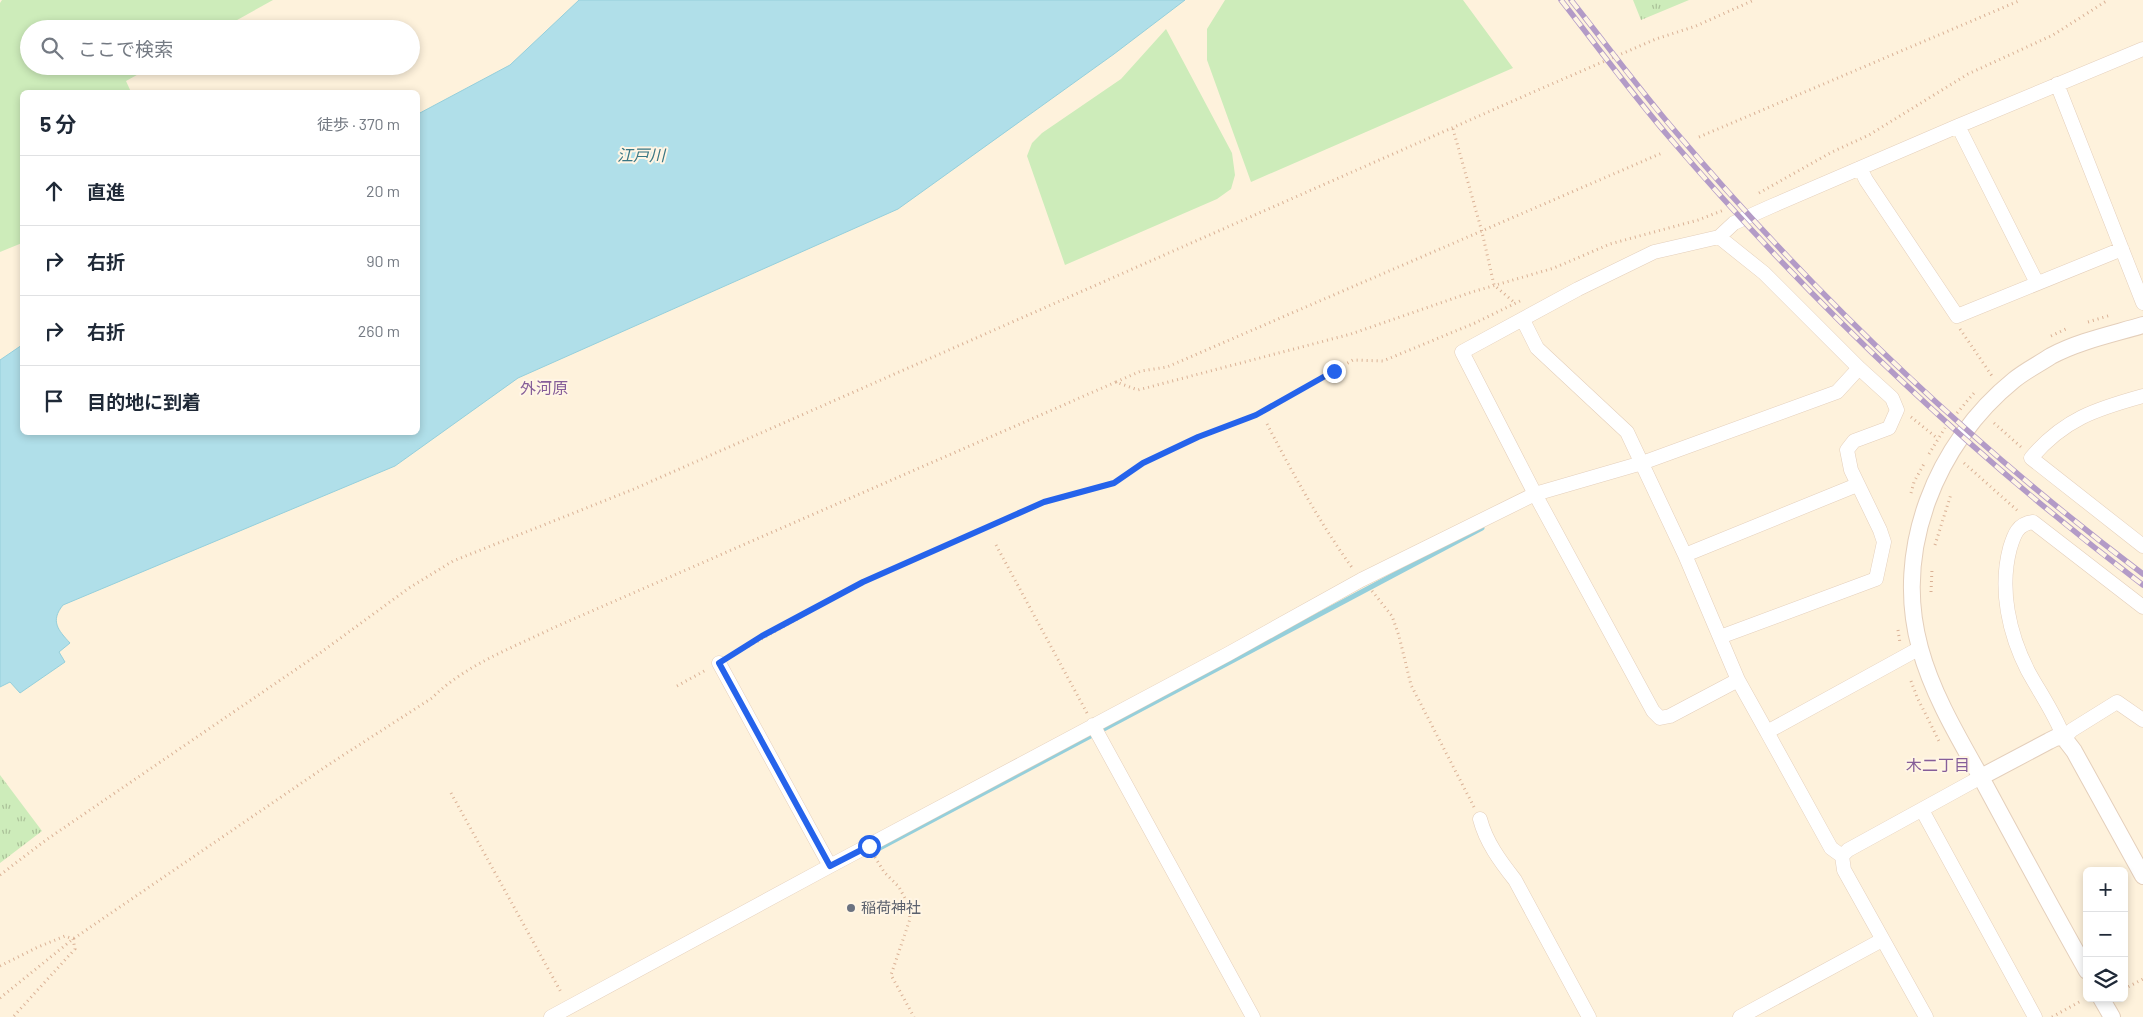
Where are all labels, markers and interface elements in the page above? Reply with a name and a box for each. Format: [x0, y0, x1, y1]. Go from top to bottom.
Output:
search box [20, 20, 420, 75]
icon: search [38, 34, 66, 62]
text: ここで検索 [78, 37, 173, 60]
text: 5 分 [40, 111, 77, 136]
text: 徒歩 · 370 m [317, 114, 400, 133]
water label: 江戸川 [617, 145, 667, 164]
icon: ahead [40, 177, 68, 205]
text: 直進 [87, 180, 125, 203]
text: 20 m [366, 181, 400, 200]
icon: right [40, 247, 68, 275]
text: 右折 [87, 250, 125, 273]
text: 90 m [366, 251, 400, 270]
icon: right [40, 317, 68, 345]
text: 右折 [87, 320, 125, 343]
text: 260 m [358, 321, 400, 340]
route end [1323, 360, 1346, 383]
district label: 外河原 [520, 378, 568, 397]
icon: arrive [40, 387, 68, 415]
text: 目的地に到着 [87, 390, 201, 413]
district label: 木二丁目 [1906, 755, 1970, 774]
route start [858, 835, 881, 858]
map controls [2083, 867, 2128, 1002]
button: + [2083, 867, 2128, 912]
place label: 稲荷神社 [861, 898, 921, 916]
marker: 稲荷神社 [845, 902, 857, 914]
button: − [2083, 912, 2128, 957]
button: layers [2083, 957, 2128, 1002]

